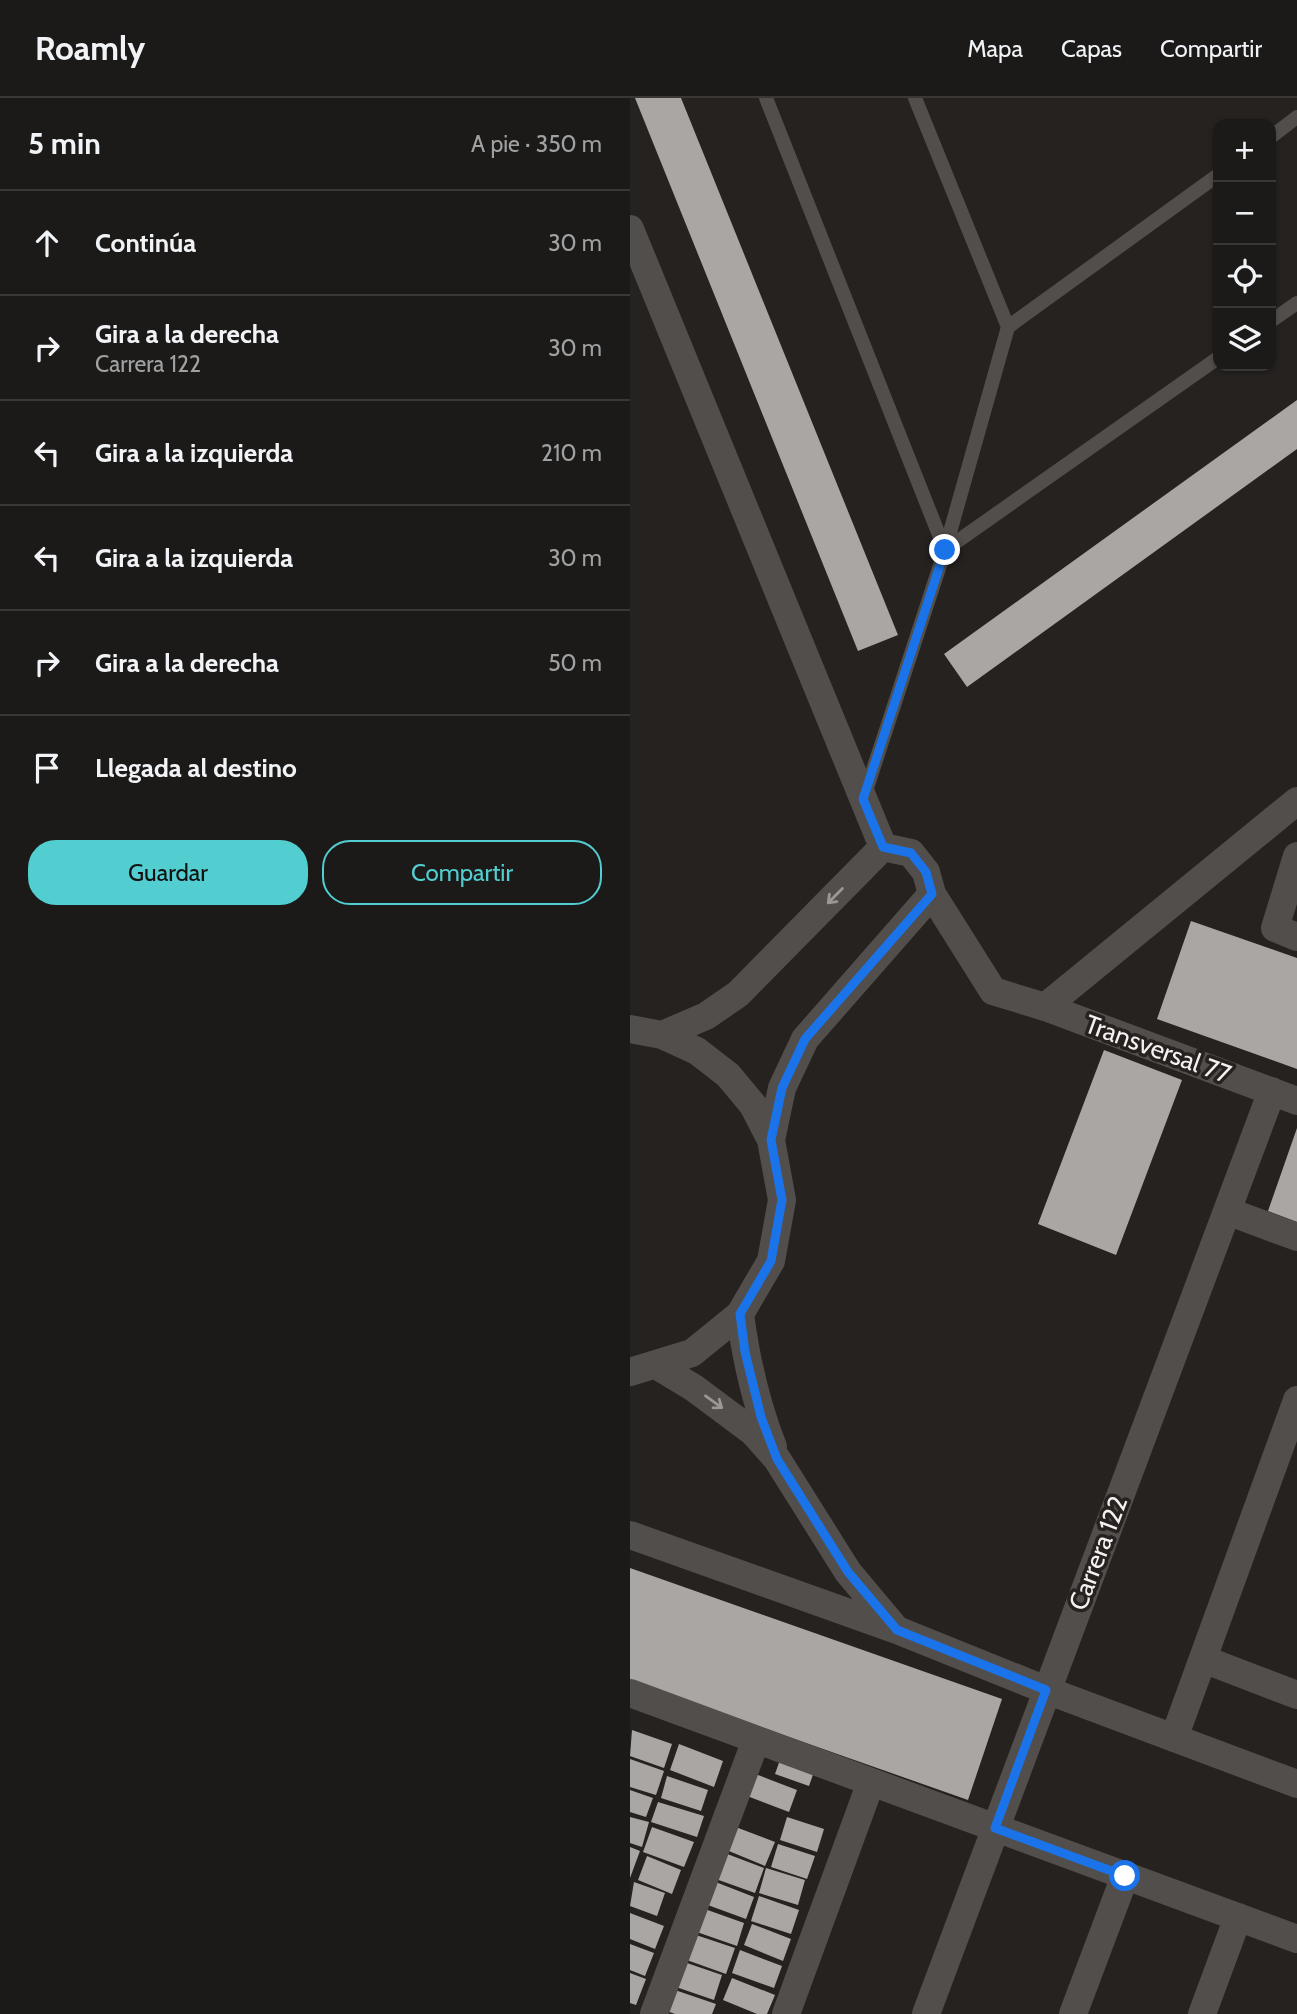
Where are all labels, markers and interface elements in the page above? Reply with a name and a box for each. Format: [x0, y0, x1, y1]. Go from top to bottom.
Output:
text: Roamly [35, 28, 145, 68]
text: Mapa [967, 34, 1023, 63]
text: Capas [1061, 34, 1122, 63]
text: Compartir [1160, 34, 1262, 63]
map controls [1213, 119, 1276, 371]
button: + [1213, 119, 1276, 182]
text: 5 min [28, 125, 101, 162]
text: A pie · 350 m [471, 130, 602, 158]
button: − [1213, 182, 1276, 245]
icon: ahead [28, 224, 66, 262]
text: Continúa [95, 227, 196, 259]
text: 30 m [548, 229, 602, 257]
button: locate [1213, 245, 1276, 308]
button: layers [1213, 308, 1276, 371]
text: Gira a la derecha [95, 318, 279, 350]
icon: right [28, 329, 66, 367]
text: 30 m [548, 334, 602, 362]
text: Carrera 122 [95, 350, 201, 378]
icon: left [28, 434, 66, 472]
text: Gira a la izquierda [95, 437, 293, 469]
text: 210 m [541, 439, 602, 467]
route end [929, 534, 960, 565]
icon: left [28, 539, 66, 577]
text: Gira a la izquierda [95, 542, 293, 574]
text: 30 m [548, 544, 602, 572]
icon: right [28, 644, 66, 682]
text: Gira a la derecha [95, 647, 279, 679]
text: 50 m [548, 649, 602, 677]
icon: arrive [28, 749, 66, 787]
text: Llegada al destino [95, 752, 297, 784]
button: Guardar [28, 840, 308, 905]
button: Compartir [322, 840, 602, 905]
one-way arrow [827, 887, 844, 904]
street label: Transversal 77 [1081, 1008, 1235, 1090]
one-way arrow [704, 1395, 723, 1409]
street label: Carrera 122 [1062, 1491, 1134, 1615]
route start [1109, 1860, 1140, 1891]

